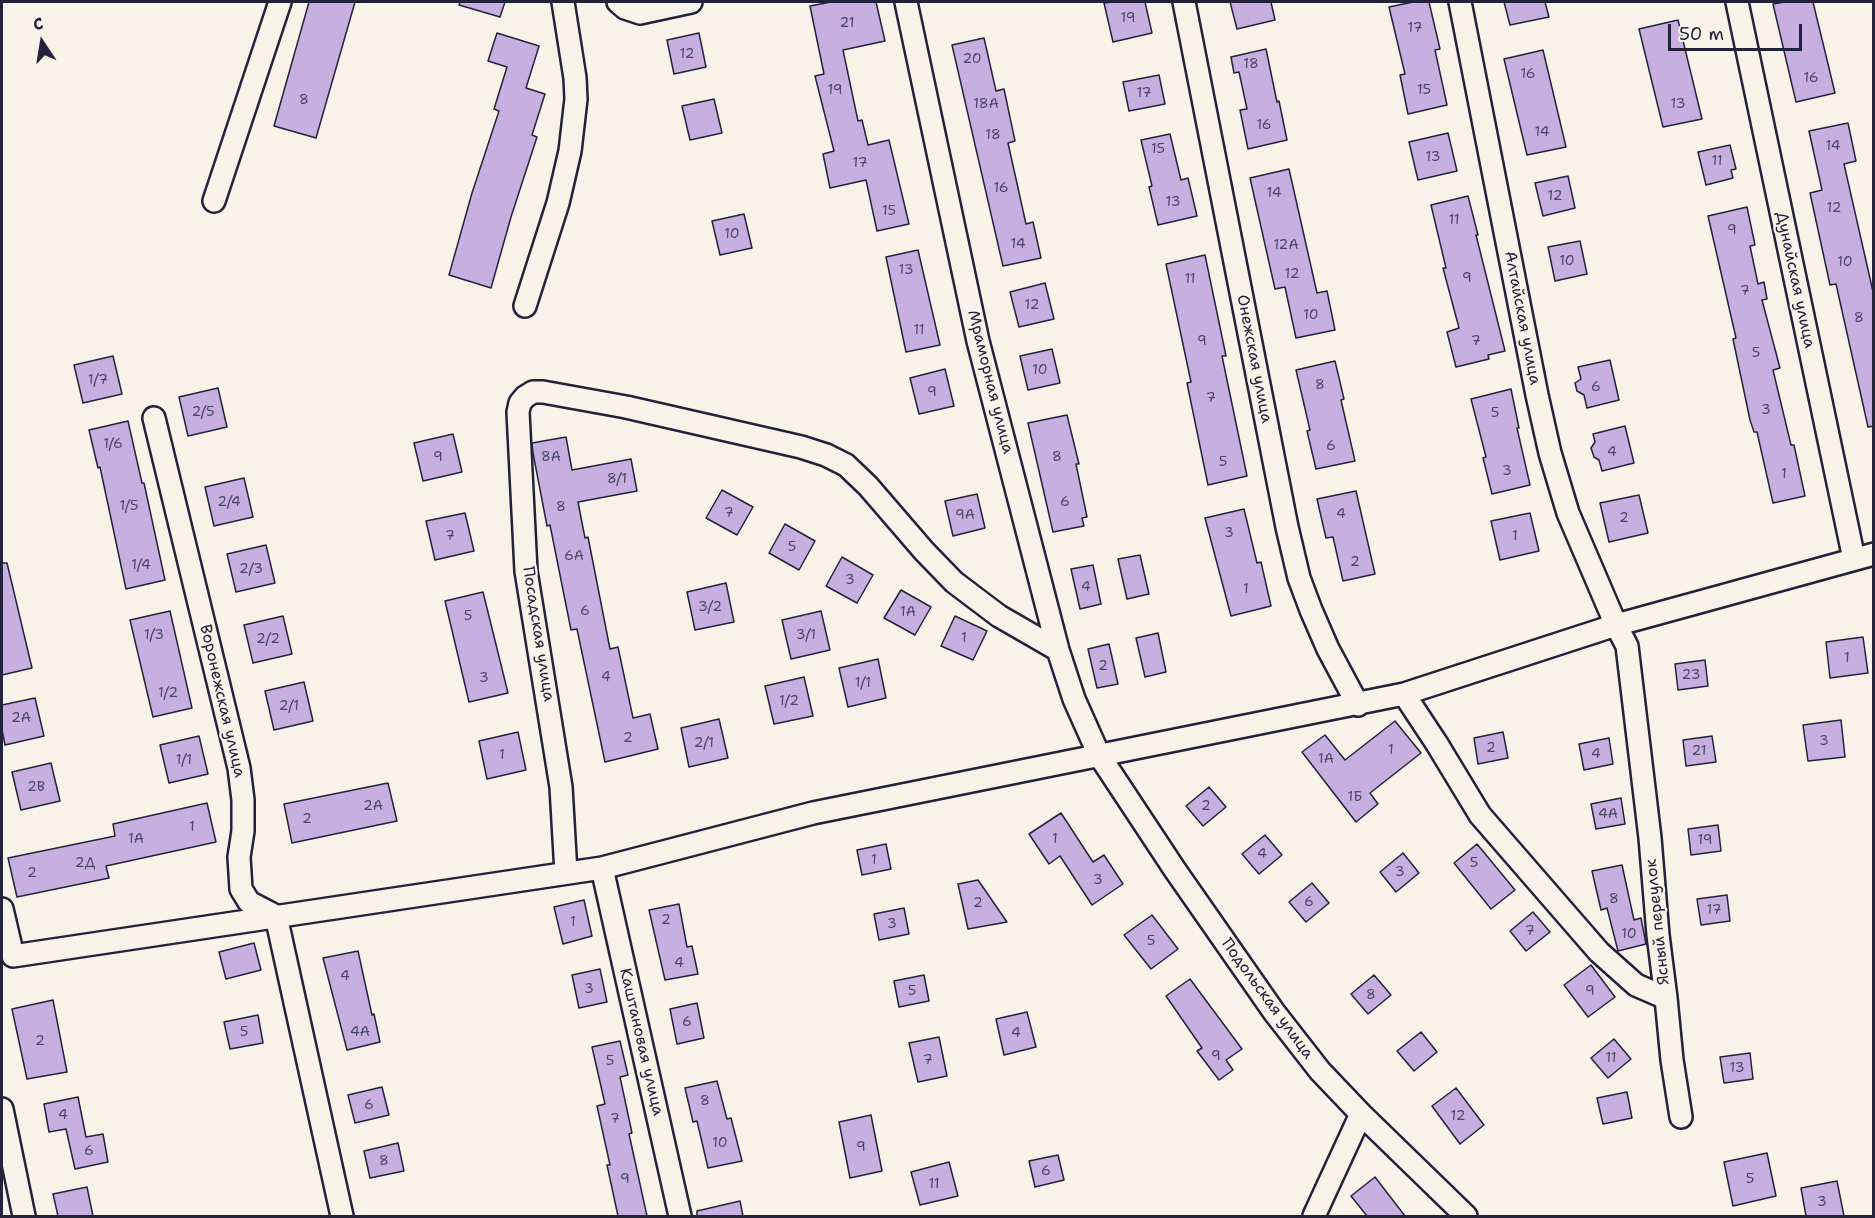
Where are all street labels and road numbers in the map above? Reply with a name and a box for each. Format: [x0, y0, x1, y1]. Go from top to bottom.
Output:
street label: Дунайская улица [1771, 210, 1819, 350]
street label: Алтайская улица [1500, 249, 1544, 387]
street label: Онежская улица [1232, 293, 1276, 425]
street label: Мраморная улица [963, 308, 1017, 456]
street label: Посадская улица [518, 565, 558, 703]
street label: Воронежская улица [195, 623, 249, 779]
street label: Ясный переулок [1642, 858, 1674, 986]
street label: Подольская улица [1217, 935, 1317, 1063]
street label: Каштановая улица [615, 966, 667, 1118]

